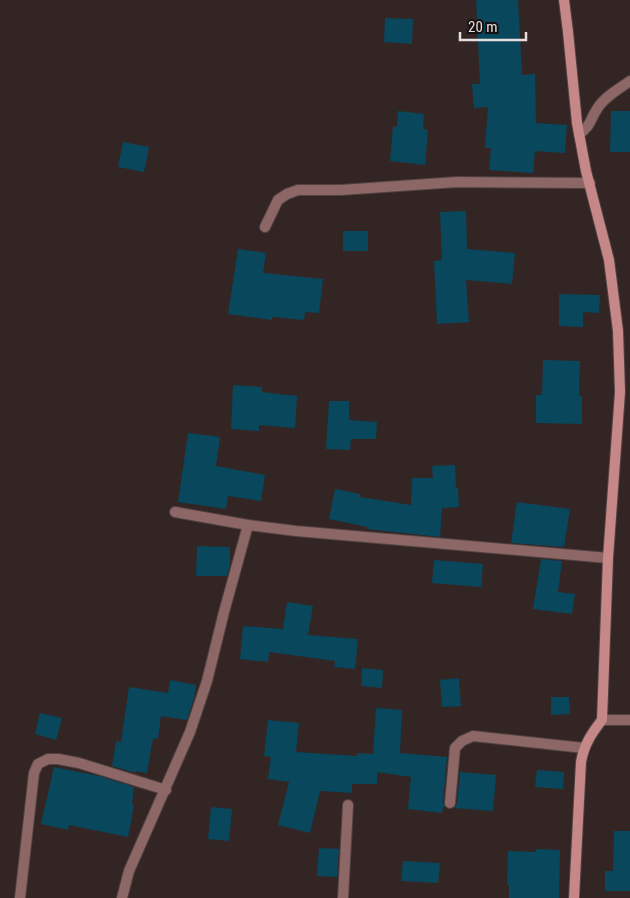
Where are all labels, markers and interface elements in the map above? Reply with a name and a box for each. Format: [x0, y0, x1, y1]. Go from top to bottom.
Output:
scale bar [460, 10, 526, 42]
text: 20 m [468, 18, 498, 36]

